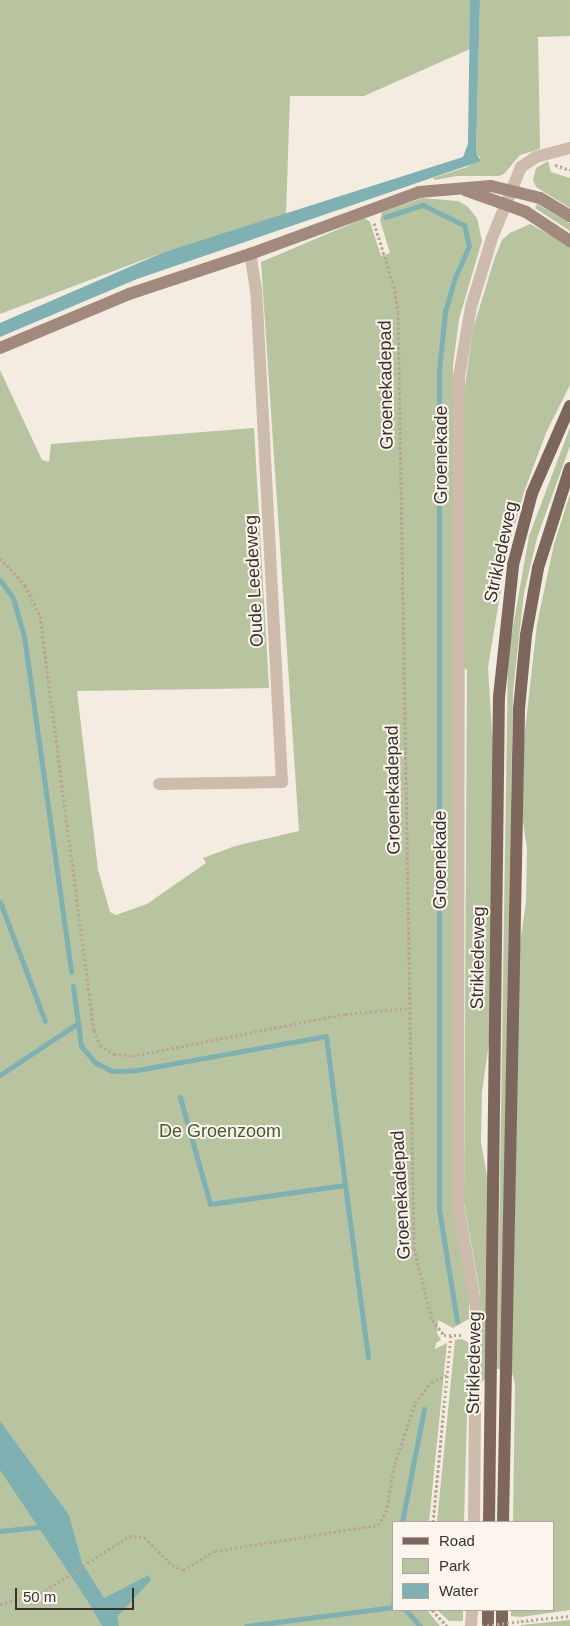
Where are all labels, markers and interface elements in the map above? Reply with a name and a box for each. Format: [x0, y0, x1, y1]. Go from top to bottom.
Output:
street label: Groenekadepad [374, 320, 398, 450]
street label: Groenekade [430, 405, 452, 505]
street label: Strikledeweg [480, 499, 522, 605]
street label: Oude Leedeweg [240, 514, 268, 648]
street label: Groenekadepad [381, 725, 405, 855]
street label: Groenekade [429, 810, 451, 910]
street label: Strikledeweg [466, 906, 490, 1010]
park label: De Groenzoom [159, 1120, 281, 1142]
street label: Groenekadepad [387, 1130, 415, 1260]
street label: Strikledeweg [462, 1311, 486, 1415]
legend [392, 1521, 555, 1611]
text: Road [439, 1532, 475, 1549]
text: Park [439, 1557, 470, 1574]
scale bar [18, 1578, 136, 1610]
text: Water [439, 1582, 478, 1599]
text: 50 m [23, 1588, 56, 1605]

